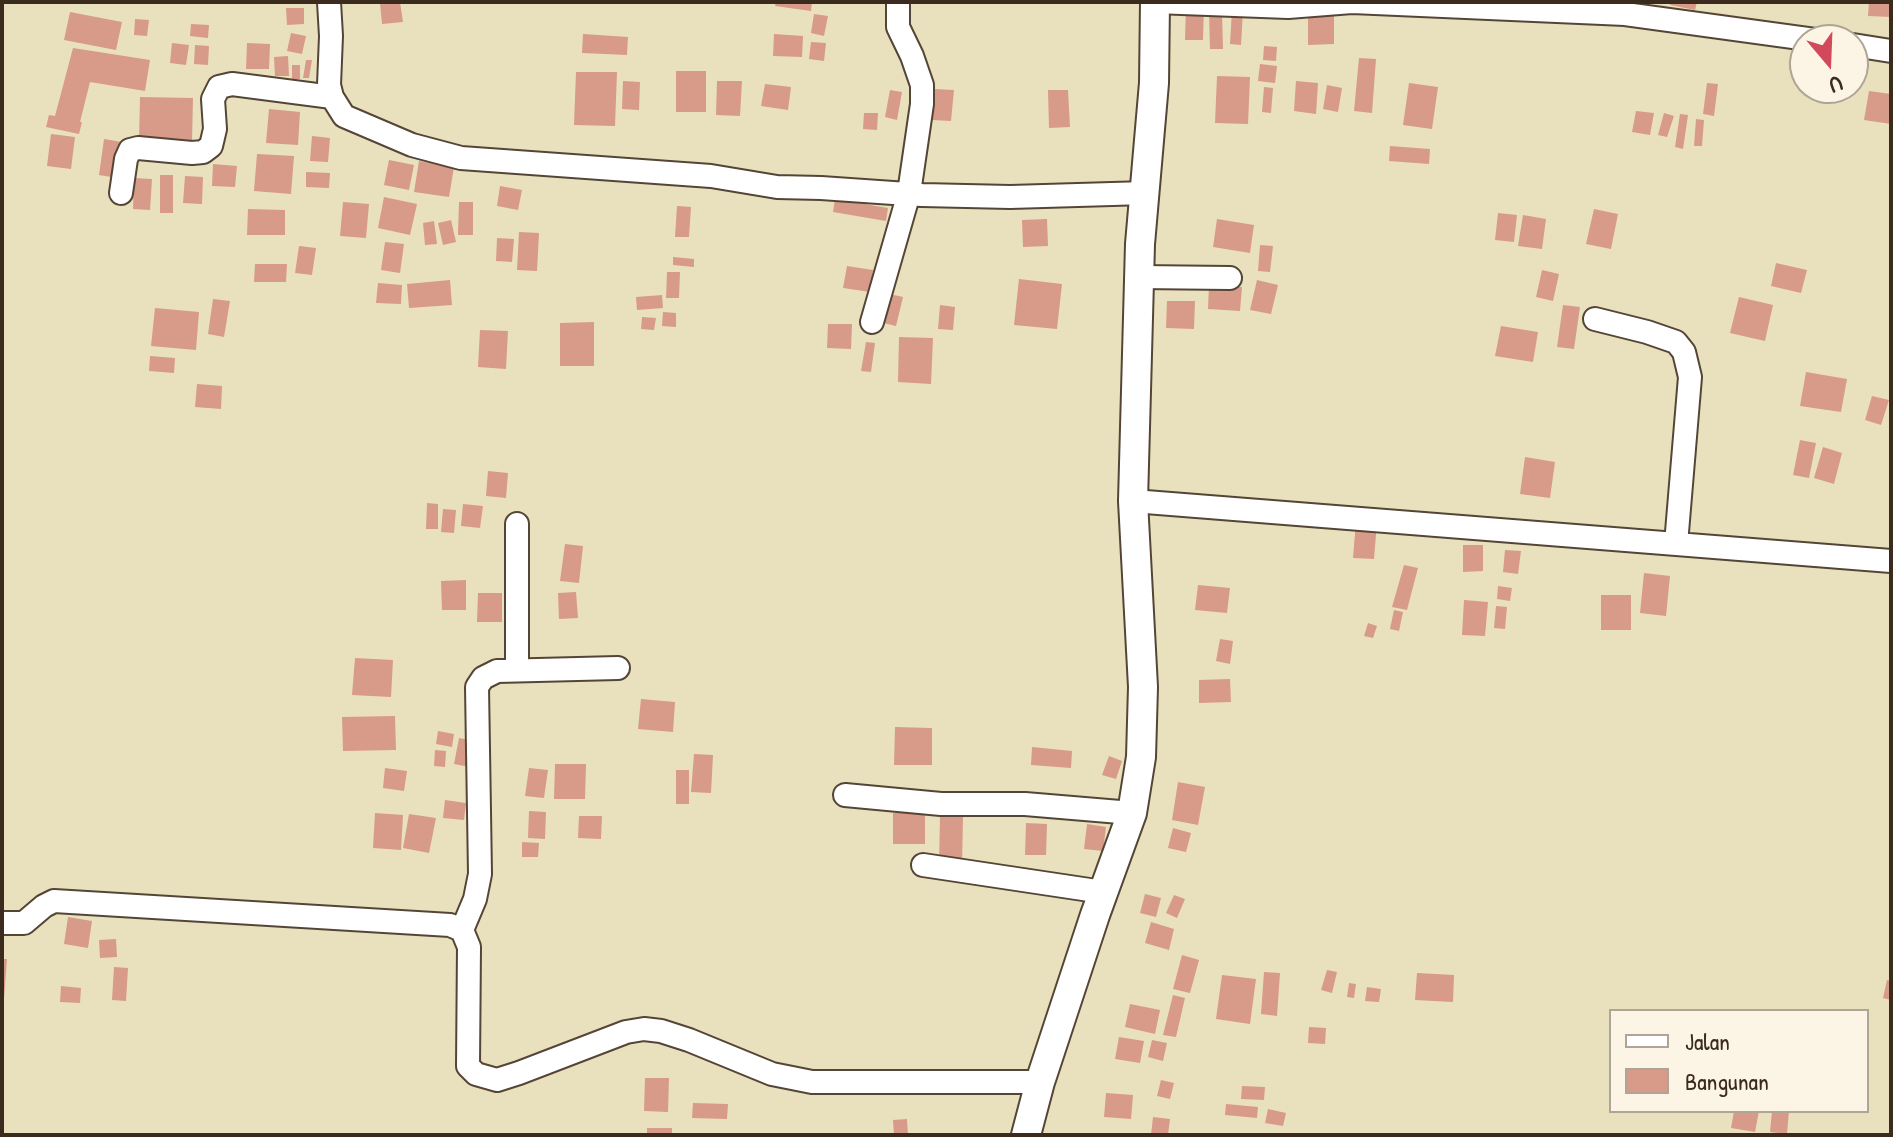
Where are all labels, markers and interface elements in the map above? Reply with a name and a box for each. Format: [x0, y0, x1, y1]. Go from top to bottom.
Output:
north arrow [1789, 24, 1869, 104]
text: U [1826, 69, 1847, 101]
legend [1609, 1009, 1869, 1113]
text: Jalan [1685, 1025, 1730, 1057]
text: Bangunan [1685, 1065, 1769, 1097]

